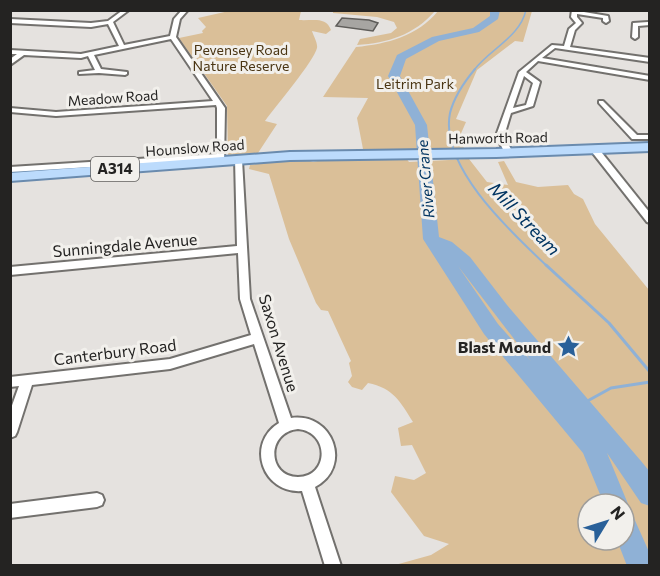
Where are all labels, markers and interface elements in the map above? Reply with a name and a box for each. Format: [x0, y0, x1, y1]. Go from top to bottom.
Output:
park label: Pevensey Road Nature Reserve [193, 41, 289, 74]
park label: Leitrim Park [376, 75, 454, 92]
street label: Meadow Road [67, 86, 159, 109]
street label: Hanworth Road [448, 128, 548, 147]
street label: Hounslow Road [145, 136, 245, 159]
water label: River Crane [413, 139, 437, 219]
road number: A314 [91, 157, 139, 181]
water label: Mill Stream [484, 177, 565, 260]
street label: Sunningdale Avenue [52, 229, 198, 260]
street label: Saxon Avenue [256, 292, 303, 394]
place icon: Blast Mound [556, 334, 582, 360]
street label: Canterbury Road [53, 335, 177, 368]
place label: Blast Mound [458, 337, 551, 356]
north arrow [576, 492, 636, 552]
text: N [607, 502, 629, 523]

